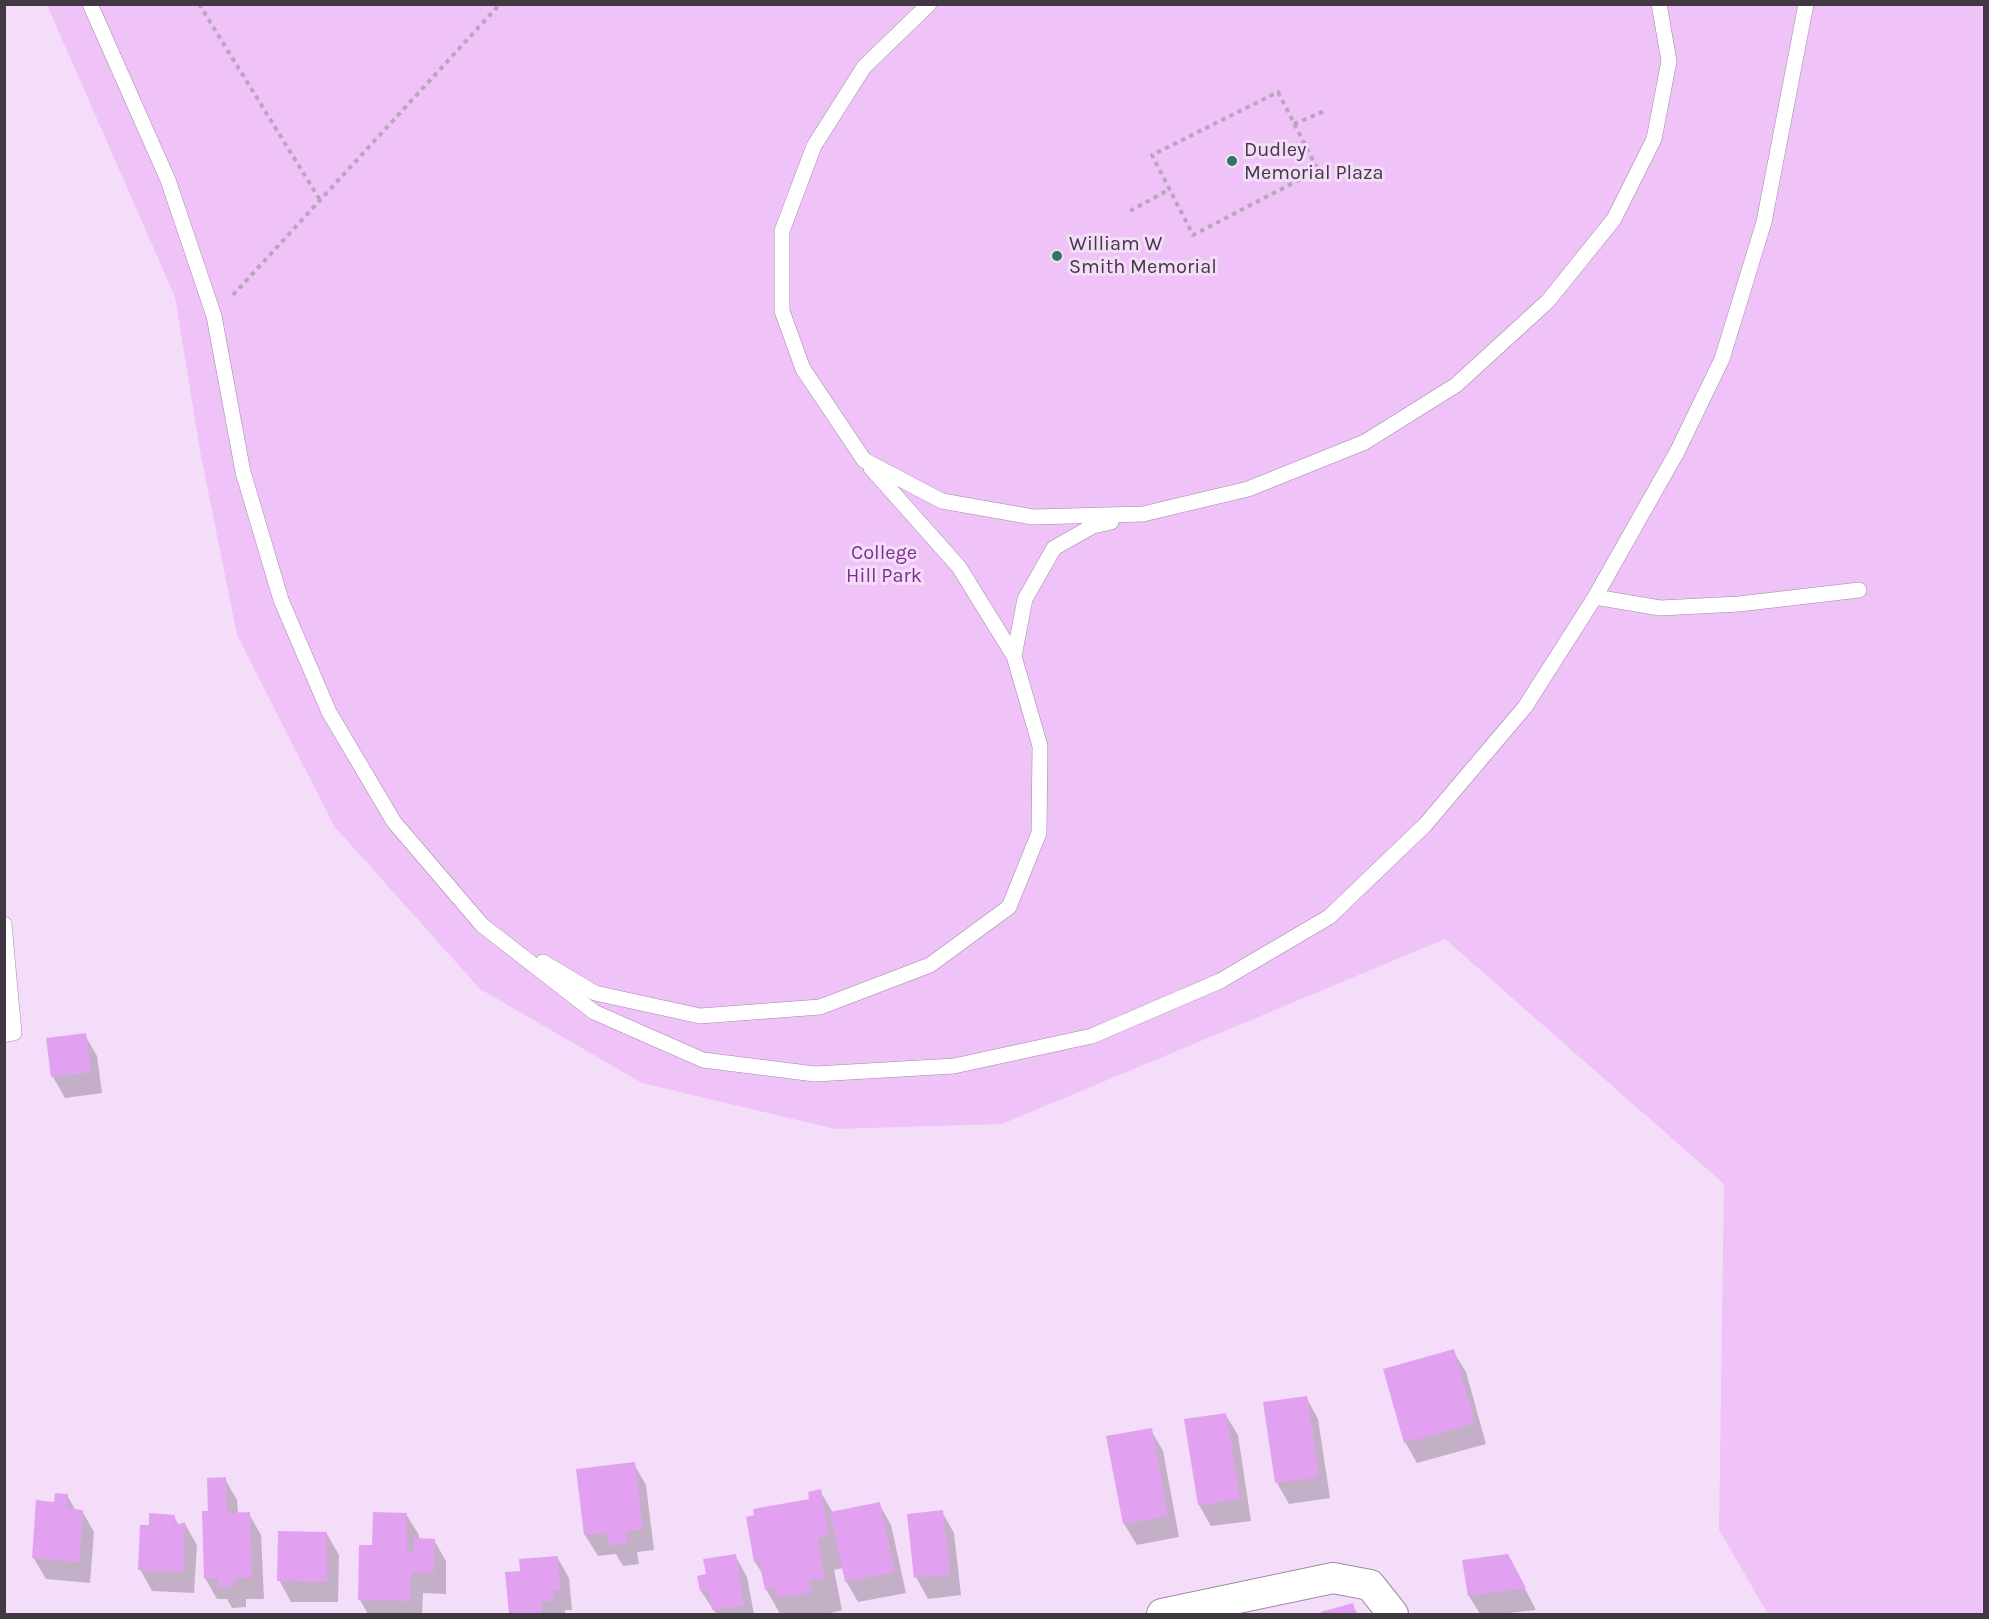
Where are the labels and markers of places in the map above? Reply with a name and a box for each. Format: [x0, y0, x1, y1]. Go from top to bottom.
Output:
place label: Dudley Memorial Plaza [1244, 138, 1384, 185]
marker: Dudley Memorial Plaza [1225, 154, 1239, 168]
place label: William W Smith Memorial [1069, 232, 1217, 279]
marker: William W Smith Memorial [1050, 249, 1064, 263]

